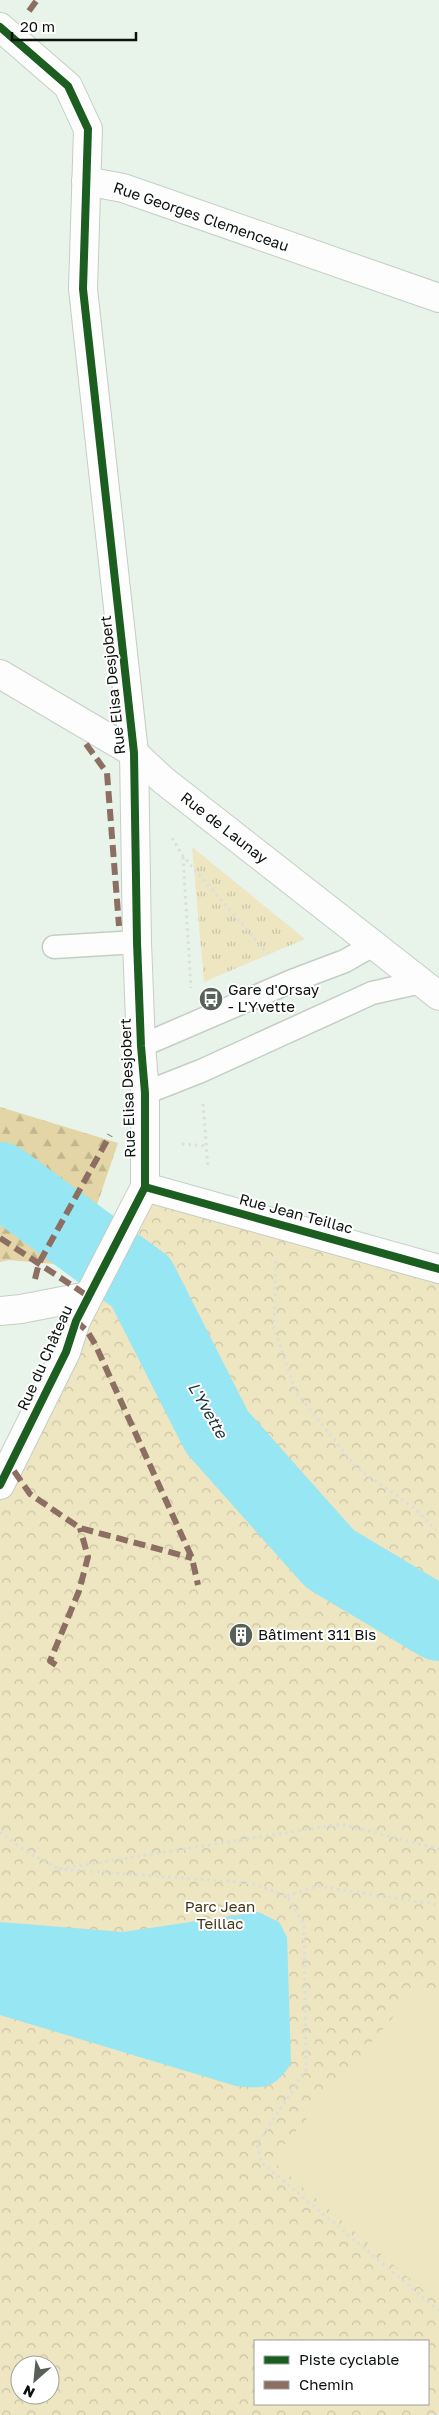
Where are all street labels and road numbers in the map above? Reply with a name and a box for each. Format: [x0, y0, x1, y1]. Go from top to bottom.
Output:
street label: Rue Georges Clemenceau [111, 178, 291, 255]
street label: Rue Elisa Desjobert [96, 615, 128, 756]
street label: Rue de Launay [178, 788, 272, 867]
street label: Rue Elisa Desjobert [116, 1018, 138, 1158]
street label: Rue Jean Teillac [238, 1189, 355, 1237]
street label: Rue du Château [13, 1302, 75, 1413]

